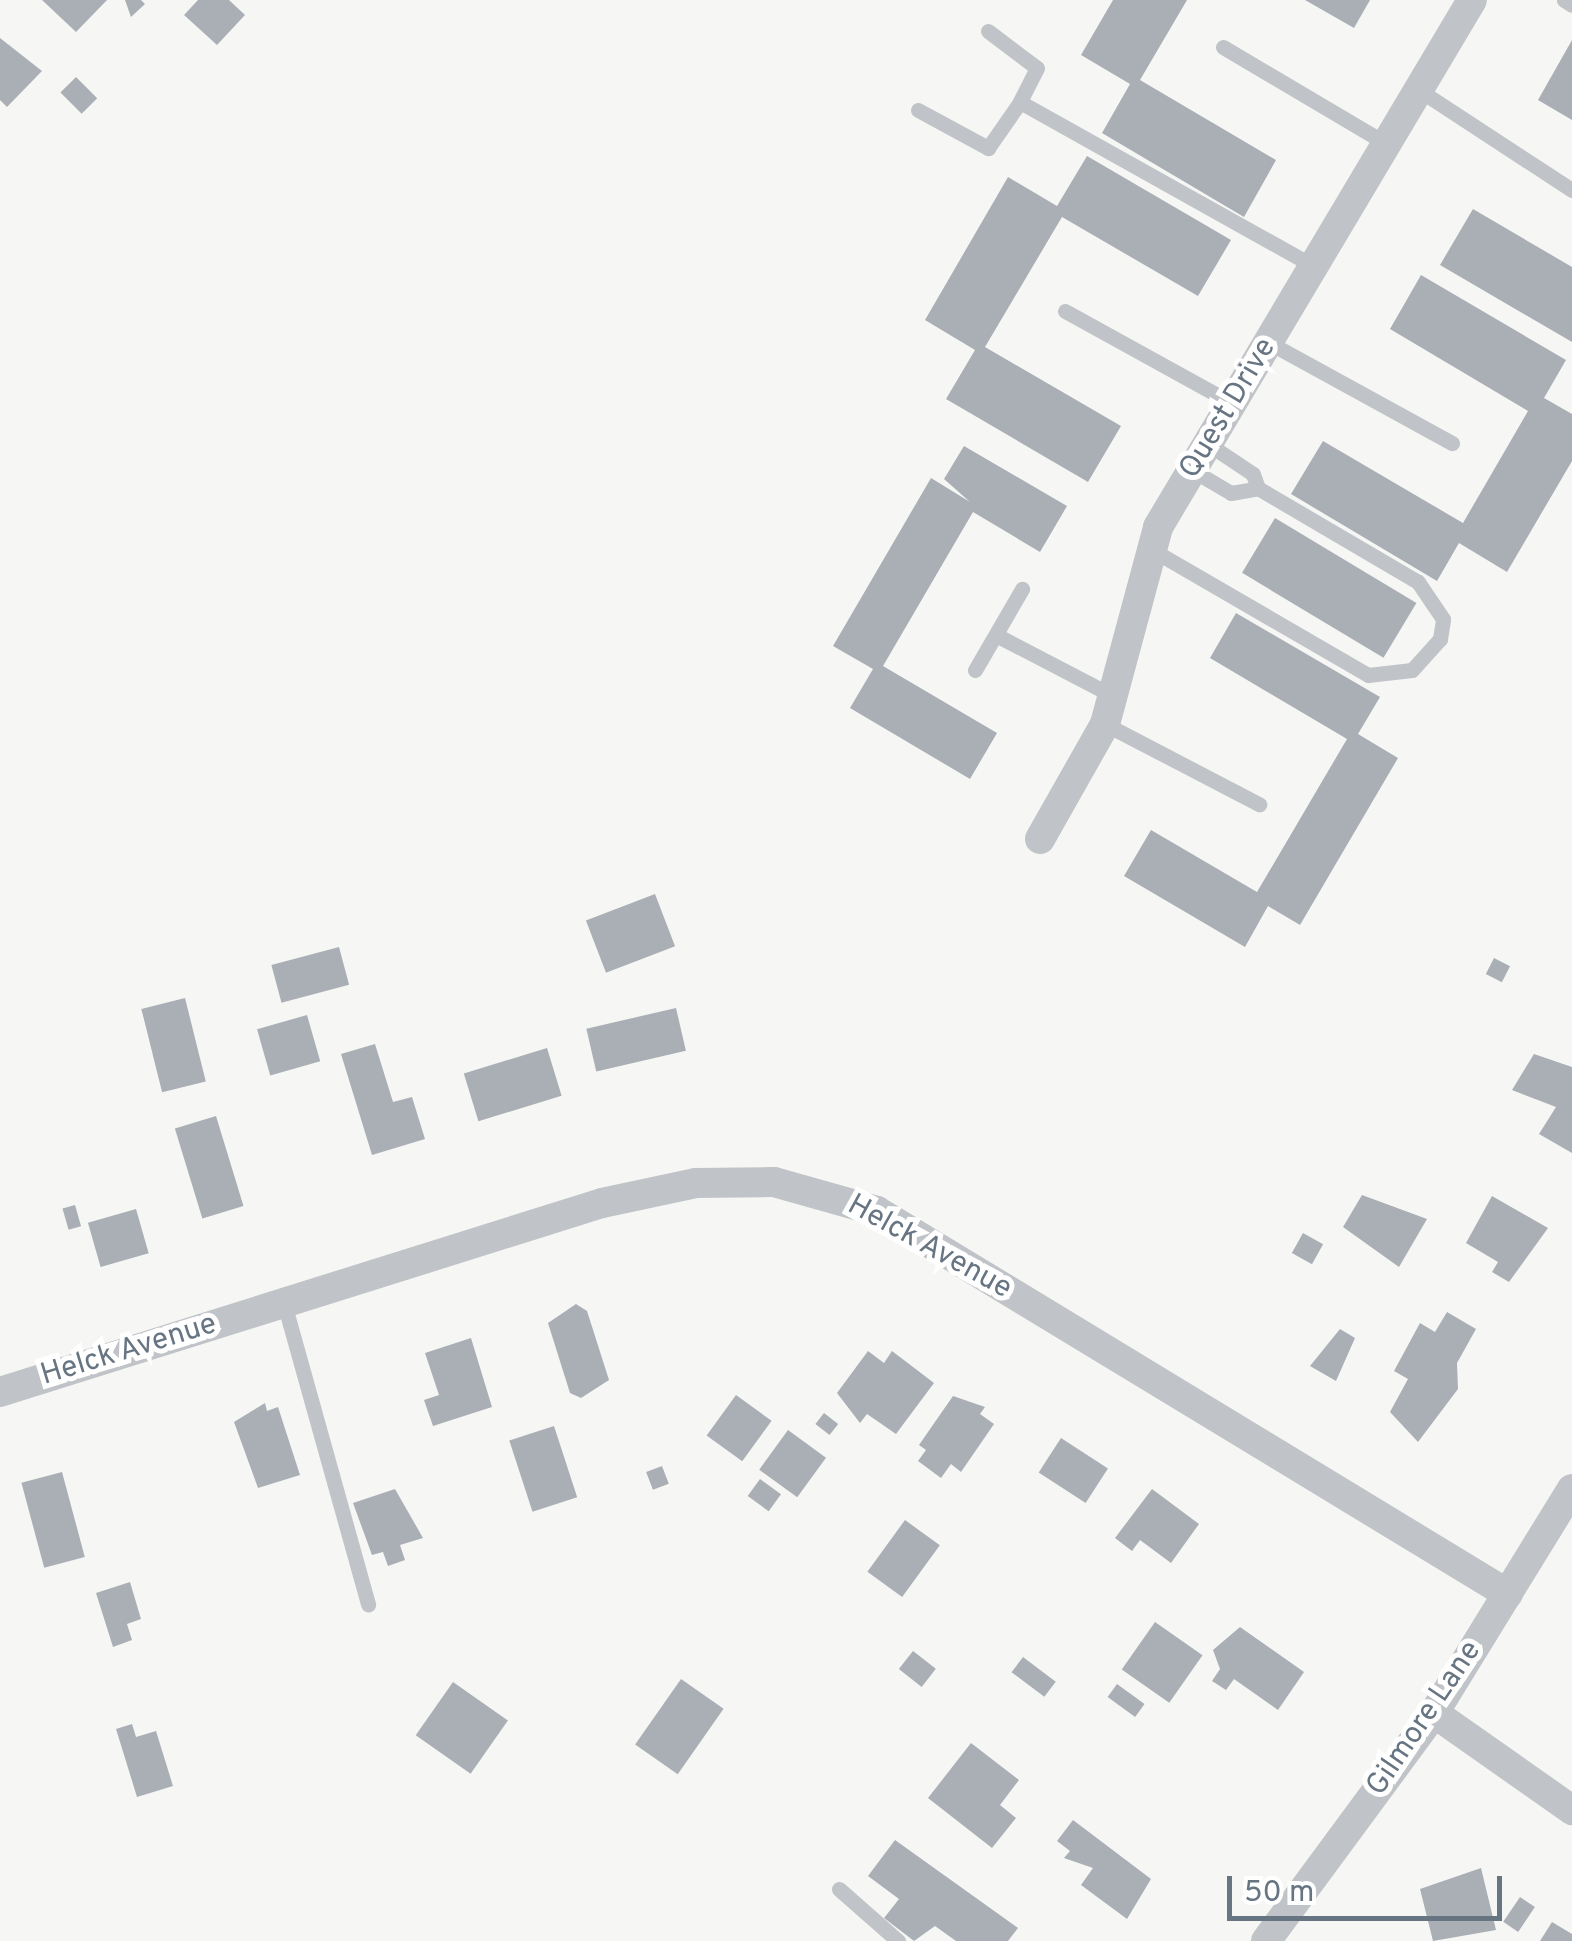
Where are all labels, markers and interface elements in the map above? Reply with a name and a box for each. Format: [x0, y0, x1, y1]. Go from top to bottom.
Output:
street label: Quest Drive [1173, 332, 1285, 486]
street label: Helck Avenue [840, 1188, 1018, 1308]
street label: Helck Avenue [36, 1307, 222, 1395]
street label: Gilmore Lane [1360, 1635, 1490, 1803]
scale bar [1232, 1856, 1507, 1918]
text: 50 m [1244, 1875, 1314, 1912]

